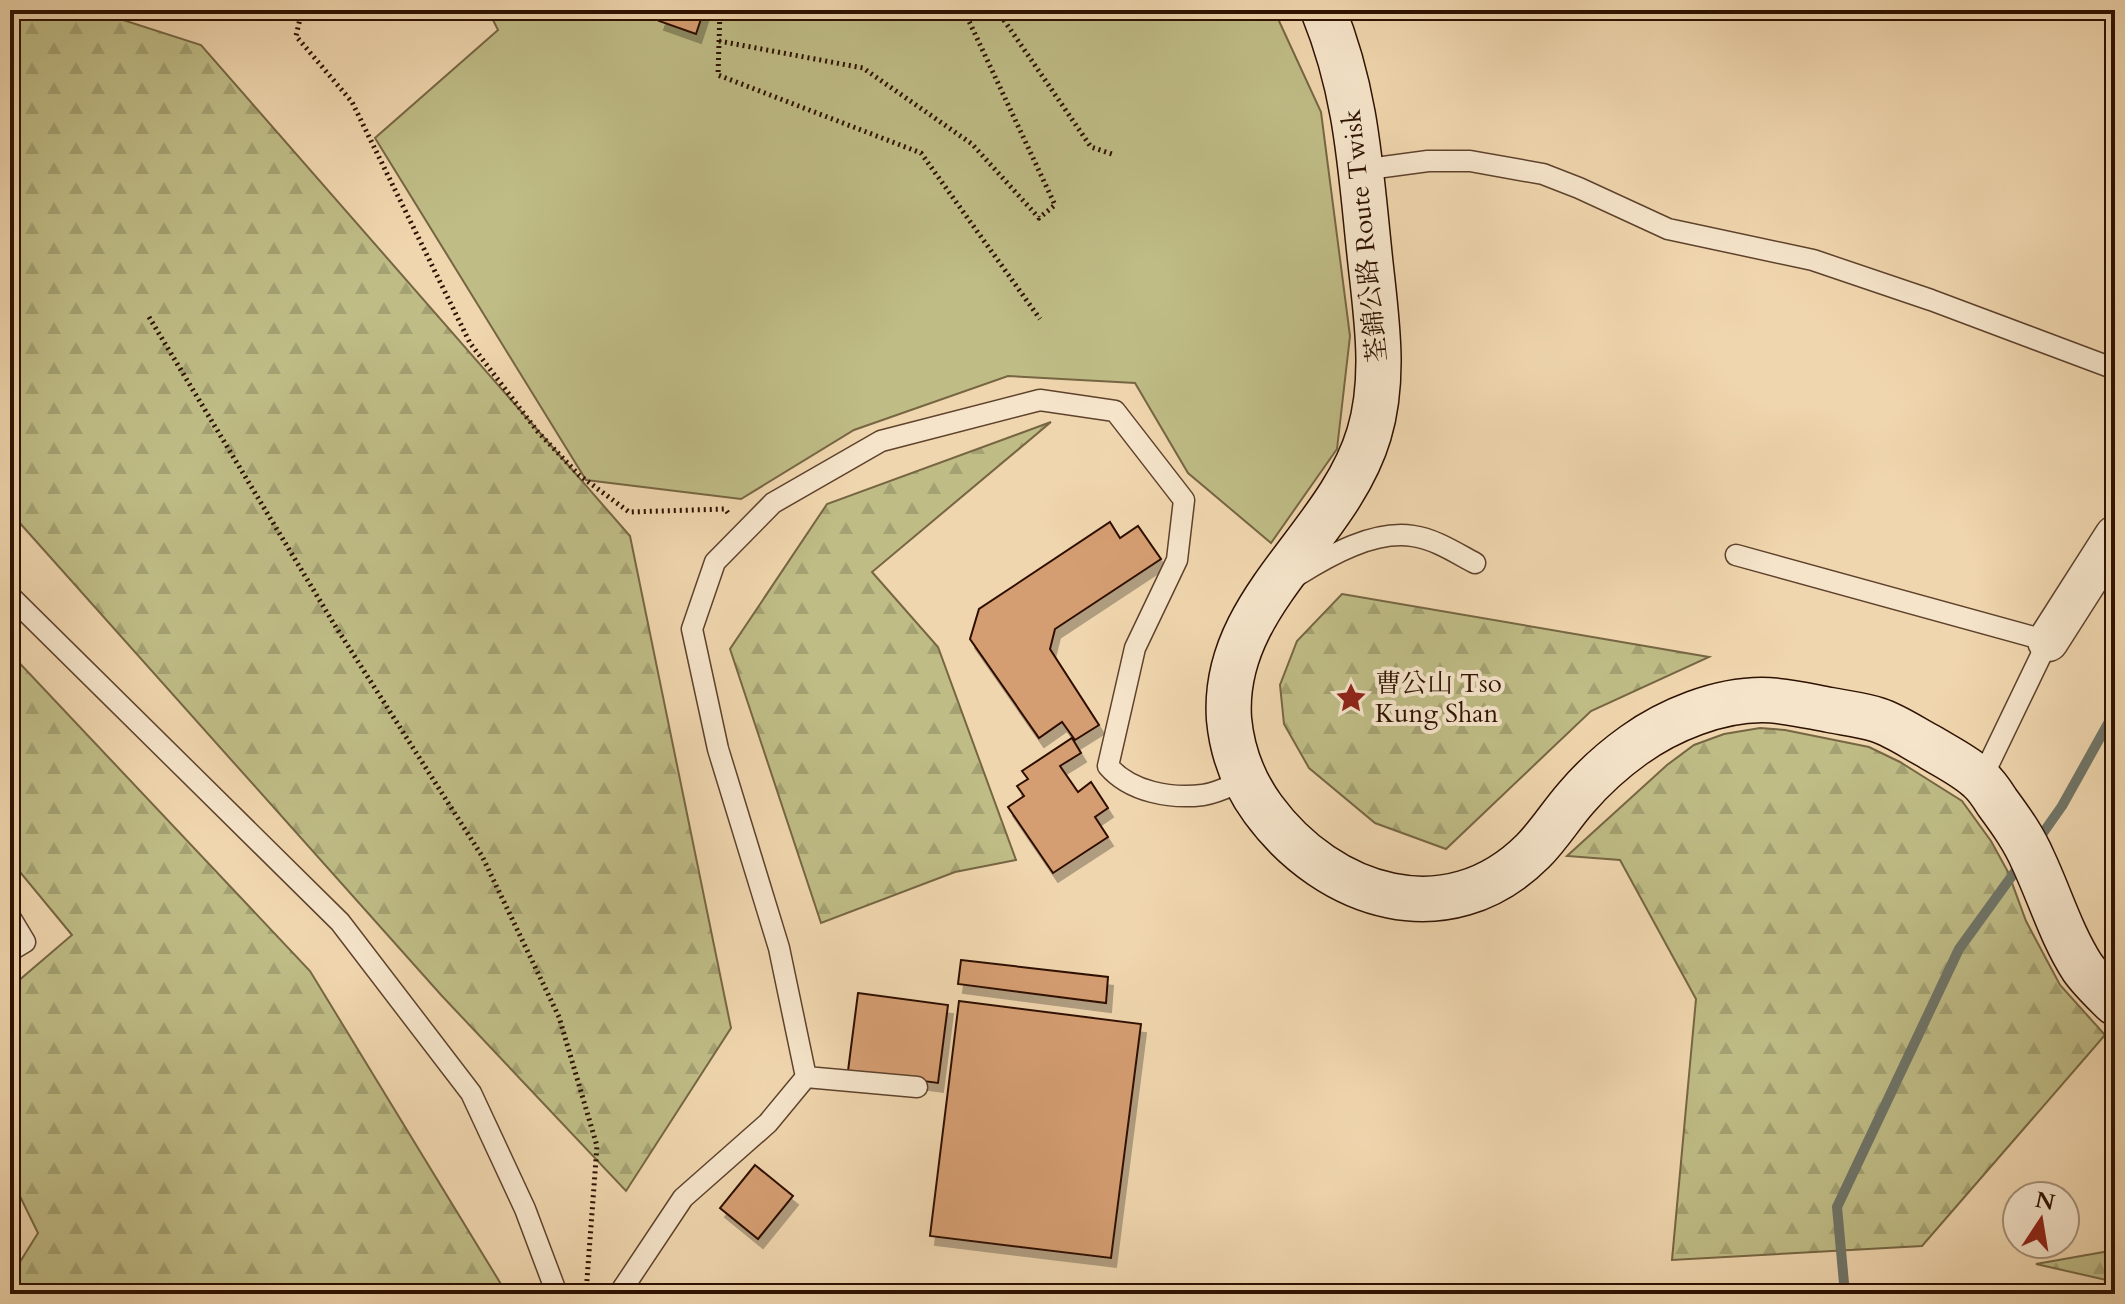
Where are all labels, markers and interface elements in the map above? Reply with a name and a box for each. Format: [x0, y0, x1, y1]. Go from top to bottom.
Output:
street label: 荃錦公路 Route Twisk [1334, 108, 1395, 364]
place label: 曹公山 Tso Kung Shan [1375, 666, 1502, 731]
place icon: 曹公山 Tso Kung Shan [1334, 681, 1368, 715]
north arrow [2001, 1180, 2081, 1260]
text: N [2032, 1185, 2057, 1218]

